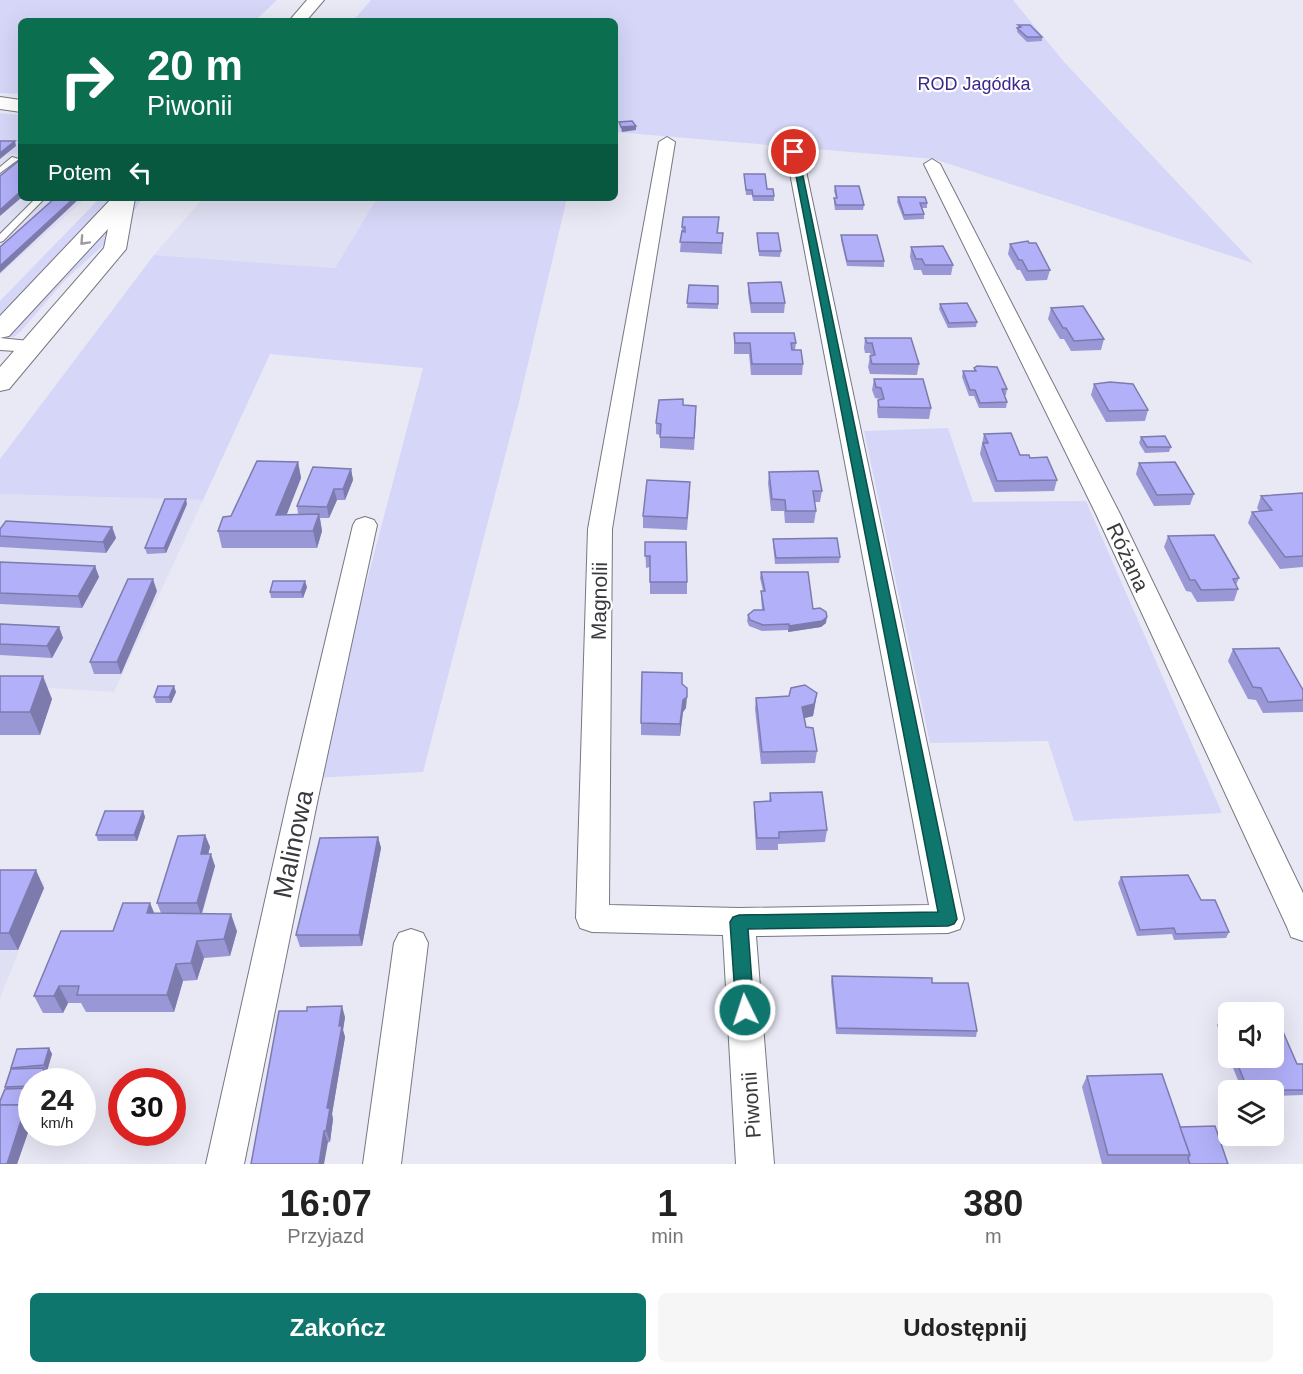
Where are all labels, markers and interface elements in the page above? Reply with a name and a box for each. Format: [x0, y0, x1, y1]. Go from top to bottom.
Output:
icon: right [48, 42, 126, 120]
text: 20 m [147, 42, 243, 89]
park label: ROD Jagódka [917, 74, 1032, 94]
text: Piwonii [147, 91, 233, 121]
pin [768, 126, 819, 177]
icon: arrive [777, 135, 810, 168]
icon: left [124, 156, 157, 189]
text: Potem [48, 160, 112, 185]
one-way arrow [80, 234, 91, 244]
street label: Różana [1102, 519, 1154, 595]
street label: Magnolii [587, 562, 611, 640]
street label: Malinowa [267, 787, 319, 901]
position arrow [713, 978, 777, 1042]
map controls [1218, 1002, 1284, 1146]
button: sound [1218, 1002, 1284, 1068]
speed limit sign: 30 [108, 1068, 186, 1146]
street label: Piwonii [737, 1071, 765, 1139]
button: layers [1218, 1080, 1284, 1146]
text: 24 [40, 1083, 74, 1116]
text: km/h [41, 1114, 73, 1131]
text: 16:07 [280, 1183, 372, 1224]
text: 1 [657, 1183, 677, 1224]
text: 380 [963, 1183, 1023, 1224]
text: Przyjazd [287, 1225, 364, 1247]
text: min [651, 1225, 684, 1247]
text: m [985, 1225, 1002, 1247]
button: Zakończ [30, 1293, 646, 1362]
button: Udostępnij [658, 1293, 1273, 1362]

